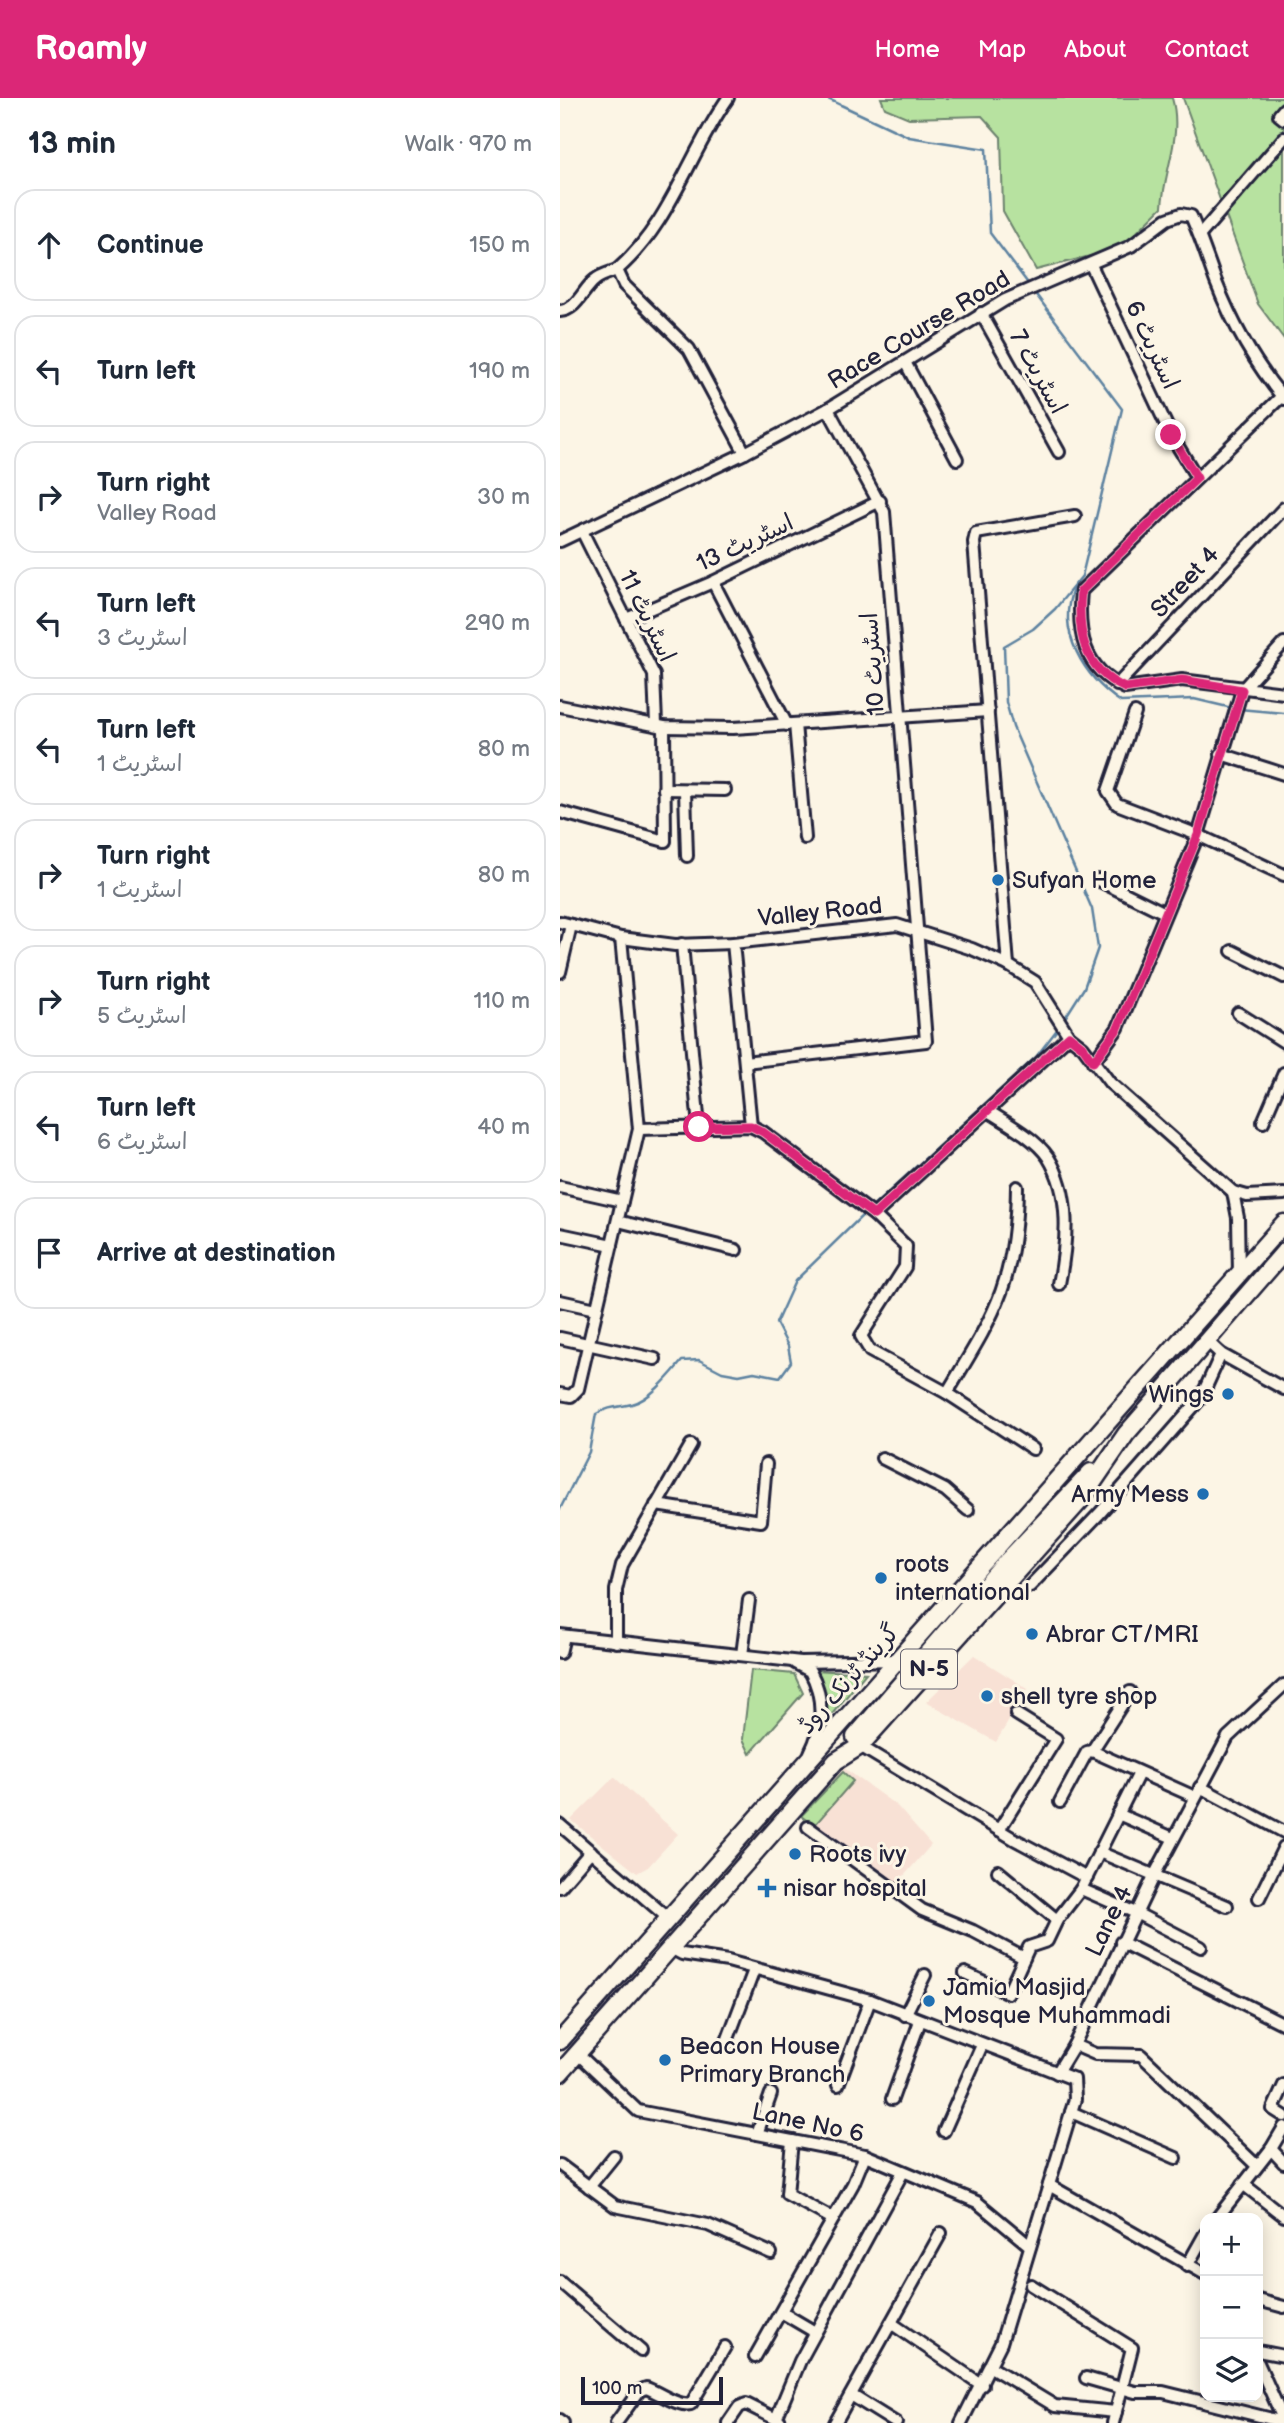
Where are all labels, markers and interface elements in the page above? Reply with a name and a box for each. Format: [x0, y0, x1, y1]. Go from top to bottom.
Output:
text: Roamly [35, 29, 147, 69]
text: Home [875, 35, 940, 64]
text: Map [978, 35, 1026, 64]
text: About [1064, 35, 1126, 64]
text: Contact [1164, 35, 1249, 64]
text: 13 min [28, 126, 116, 162]
text: Walk · 970 m [405, 130, 532, 158]
icon: ahead [30, 226, 68, 264]
text: Continue [97, 230, 204, 261]
text: 150 m [469, 231, 530, 259]
street label: Race Course Road [823, 264, 1015, 396]
street label: اسٹریٹ 6 [1119, 296, 1185, 394]
street label: اسٹریٹ 7 [1003, 325, 1073, 419]
icon: left [30, 352, 68, 390]
text: Turn left [97, 356, 196, 387]
text: 190 m [469, 357, 530, 385]
route end [1155, 419, 1186, 450]
text: Turn right [97, 468, 210, 499]
icon: right [30, 478, 68, 516]
text: 30 m [477, 483, 530, 511]
text: Valley Road [97, 499, 217, 527]
street label: اسٹریٹ 13 [692, 508, 798, 578]
street label: Street 4 [1145, 540, 1226, 624]
street label: اسٹریٹ 11 [612, 565, 682, 667]
text: Turn left [97, 589, 196, 620]
icon: left [30, 604, 68, 642]
text: 290 m [464, 609, 530, 637]
street label: اسٹریٹ 10 [855, 612, 891, 716]
text: اسٹریٹ 3 [97, 624, 188, 652]
text: Turn left [97, 715, 196, 746]
icon: left [30, 730, 68, 768]
text: 80 m [478, 735, 530, 763]
text: اسٹریٹ 1 [97, 750, 182, 778]
text: Turn right [97, 841, 210, 872]
icon: right [30, 856, 68, 894]
text: 80 m [478, 861, 530, 889]
place label: Sufyan Home [1012, 866, 1156, 895]
marker: Sufyan Home [990, 872, 1006, 888]
text: اسٹریٹ 1 [97, 876, 182, 904]
street label: Valley Road [756, 891, 884, 933]
text: Turn right [97, 967, 210, 998]
icon: right [30, 982, 68, 1020]
text: 110 m [473, 987, 530, 1015]
text: اسٹریٹ 5 [97, 1002, 187, 1030]
text: Turn left [97, 1093, 196, 1124]
icon: left [30, 1108, 68, 1146]
route start [683, 1111, 714, 1142]
text: 40 m [477, 1113, 530, 1141]
text: اسٹریٹ 6 [97, 1128, 187, 1156]
icon: arrive [30, 1234, 68, 1272]
text: Arrive at destination [97, 1238, 336, 1269]
place label: Wings [1148, 1380, 1214, 1409]
marker: Wings [1220, 1386, 1236, 1402]
place label: Army Mess [1071, 1480, 1189, 1509]
marker: Army Mess [1195, 1486, 1211, 1502]
place label: roots international [895, 1550, 1030, 1607]
marker: roots international [873, 1570, 889, 1586]
street label: گرینڈ ٹرنک روڈ [792, 1618, 906, 1740]
place label: Abrar CT/MRI [1046, 1620, 1199, 1649]
marker: Abrar CT/MRI [1024, 1626, 1040, 1642]
road number: N-5 [901, 1650, 957, 1688]
place label: shell tyre shop [1001, 1682, 1157, 1711]
marker: shell tyre shop [979, 1688, 995, 1704]
place label: Roots ivy [809, 1840, 906, 1869]
marker: Roots ivy [787, 1846, 803, 1862]
place label: nisar hospital [783, 1874, 927, 1903]
marker: nisar hospital [757, 1878, 777, 1898]
street label: Lane 4 [1079, 1880, 1139, 1961]
place label: Jamia Masjid Mosque Muhammadi [943, 1973, 1171, 2030]
marker: Jamia Masjid Mosque Muhammadi [921, 1993, 937, 2009]
place label: Beacon House Primary Branch [679, 2032, 845, 2089]
marker: Beacon House Primary Branch [657, 2052, 673, 2068]
street label: Lane No 6 [749, 2097, 867, 2149]
map controls [1200, 2213, 1263, 2402]
button: + [1200, 2213, 1263, 2276]
button: − [1200, 2276, 1263, 2339]
button: layers [1200, 2339, 1263, 2402]
scale bar [581, 2374, 723, 2406]
text: 100 m [592, 2377, 643, 2400]

